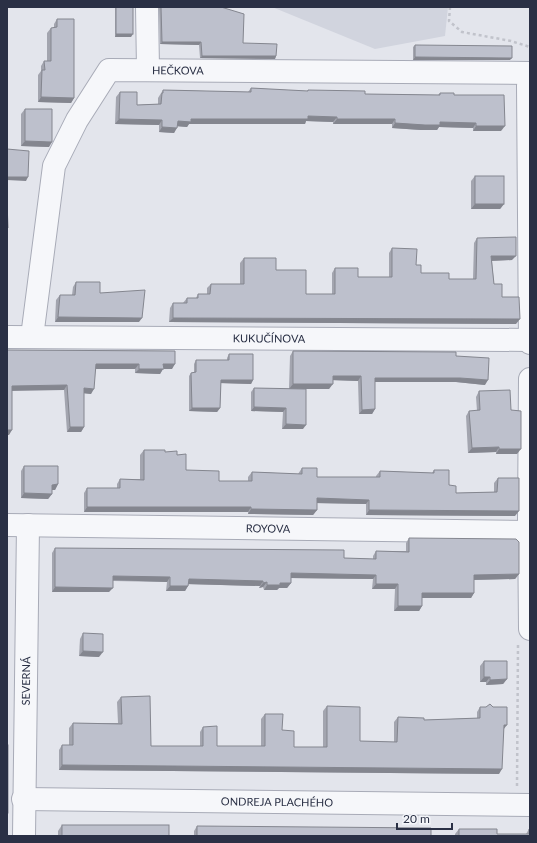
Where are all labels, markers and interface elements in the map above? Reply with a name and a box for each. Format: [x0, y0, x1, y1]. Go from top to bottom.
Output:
street label: HEČKOVA [152, 63, 204, 77]
street label: KUKUČÍNOVA [233, 331, 306, 345]
street label: ROYOVA [246, 521, 291, 535]
street label: SEVERNÁ [19, 656, 32, 706]
street label: ONDREJA PLACHÉHO [221, 794, 333, 809]
scale bar [397, 805, 452, 831]
text: 20 m [403, 811, 430, 826]

